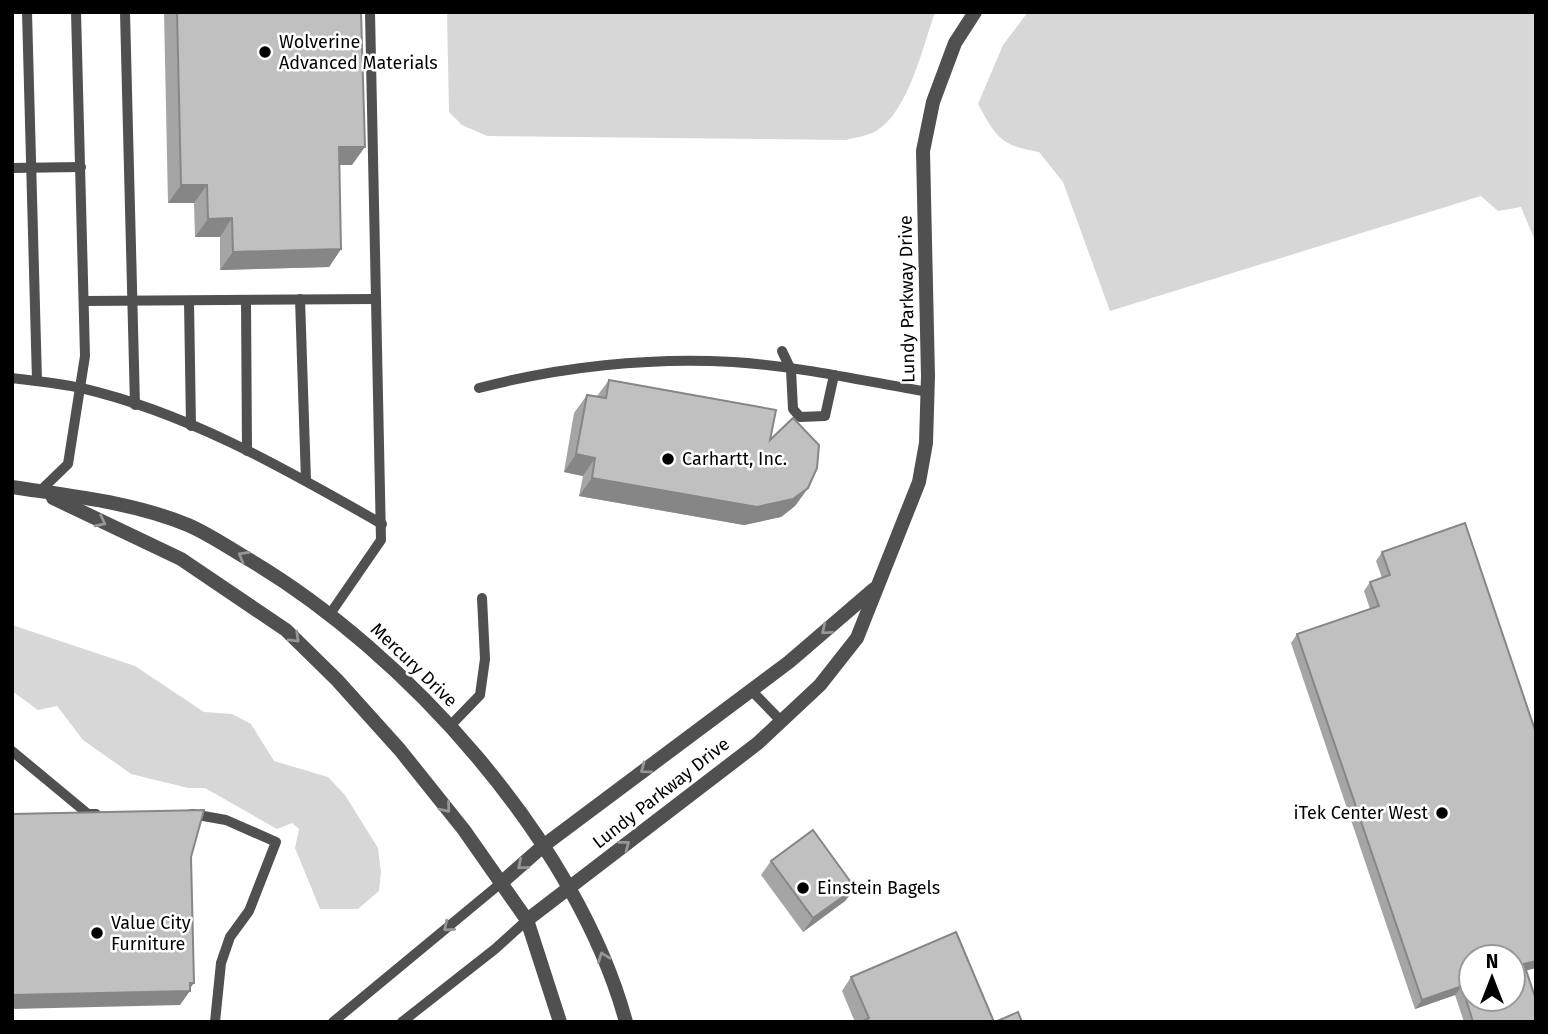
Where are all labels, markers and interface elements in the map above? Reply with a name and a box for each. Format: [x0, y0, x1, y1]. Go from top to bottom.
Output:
place label: Wolverine Advanced Materials [279, 31, 438, 74]
marker: Wolverine Advanced Materials [257, 44, 273, 60]
street label: Lundy Parkway Drive [895, 215, 919, 383]
place label: Carhartt, Inc. [682, 448, 787, 470]
marker: Carhartt, Inc. [660, 451, 676, 467]
one-way arrow [93, 514, 106, 528]
one-way arrow [238, 551, 251, 564]
street label: Mercury Drive [366, 618, 462, 712]
one-way arrow [821, 622, 834, 634]
one-way arrow [287, 630, 300, 643]
street label: Lundy Parkway Drive [588, 733, 734, 853]
one-way arrow [641, 760, 653, 773]
one-way arrow [438, 800, 451, 812]
place label: iTek Center West [1294, 802, 1428, 824]
marker: iTek Center West [1434, 805, 1450, 821]
one-way arrow [617, 841, 630, 854]
one-way arrow [517, 857, 530, 869]
place label: Einstein Bagels [817, 877, 940, 899]
marker: Einstein Bagels [795, 880, 811, 896]
place label: Value City Furniture [111, 912, 191, 955]
one-way arrow [444, 918, 456, 931]
marker: Value City Furniture [89, 925, 105, 941]
north arrow [1457, 943, 1527, 1013]
text: N [1486, 950, 1498, 973]
one-way arrow [597, 952, 611, 964]

